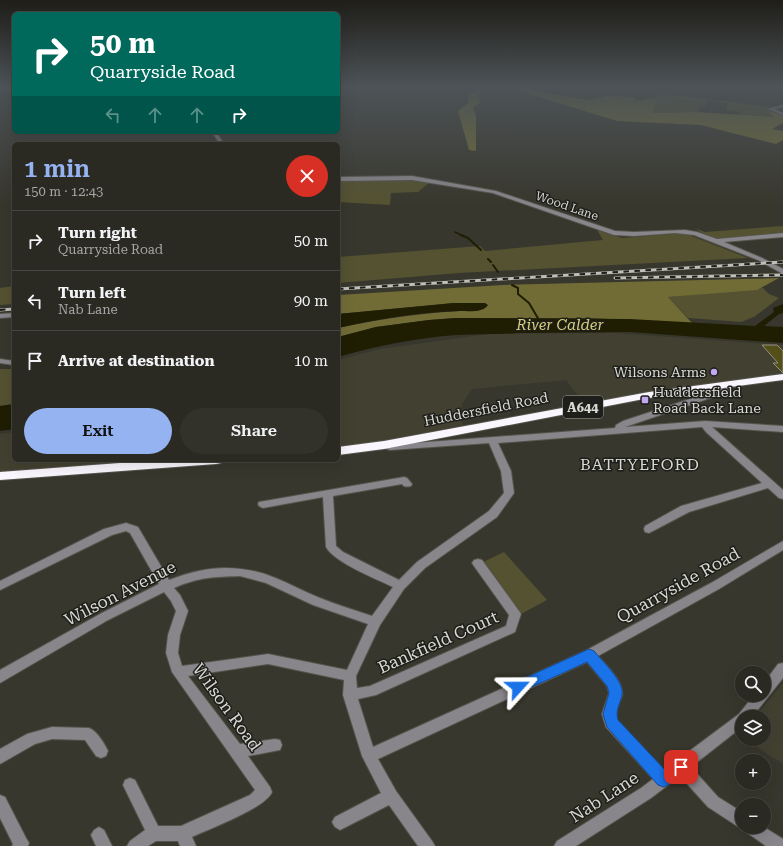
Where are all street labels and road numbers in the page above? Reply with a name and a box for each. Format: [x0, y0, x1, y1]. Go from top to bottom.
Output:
street label: Wood Lane [534, 189, 601, 223]
street label: Huddersfield Road [422, 389, 550, 429]
road number: A644 [563, 396, 603, 418]
street label: Quarryside Road [613, 543, 743, 627]
street label: Wilson Avenue [61, 556, 179, 630]
street label: Bankfield Court [375, 606, 501, 678]
street label: Wilson Road [189, 659, 266, 755]
street label: Nab Lane [566, 767, 642, 827]

